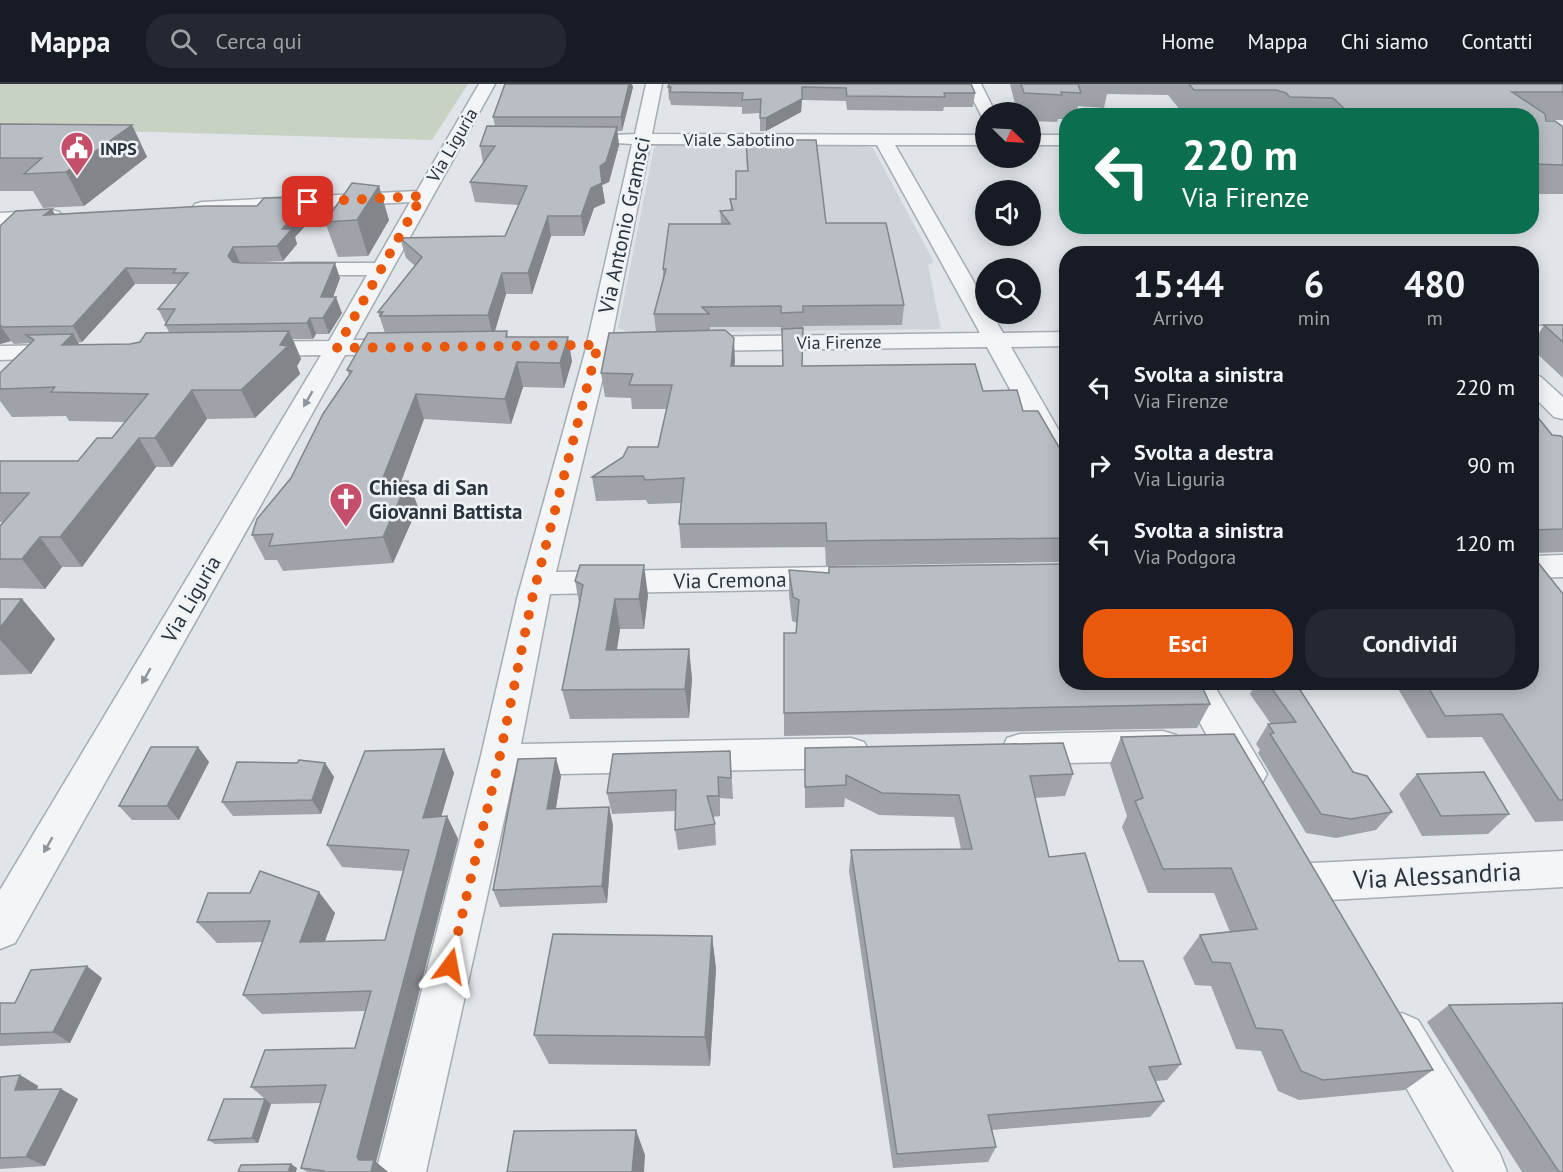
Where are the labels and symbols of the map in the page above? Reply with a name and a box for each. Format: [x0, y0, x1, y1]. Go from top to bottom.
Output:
north arrow [975, 102, 1041, 168]
street label: Via Liguria [421, 104, 482, 187]
street label: Viale Sabotino [682, 128, 795, 151]
public building icon: INPS [59, 130, 95, 177]
street label: Via Antonio Gramsci [592, 134, 656, 317]
place label: INPS [100, 137, 137, 160]
pin [282, 176, 333, 227]
street label: Via Firenze [795, 330, 882, 354]
one-way arrow [302, 391, 313, 407]
place label: Chiesa di San Giovanni Battista [369, 474, 522, 525]
church icon: Chiesa di San Giovanni Battista [328, 481, 364, 528]
street label: Via Liguria [155, 551, 227, 648]
street label: Via Cremona [672, 566, 787, 595]
one-way arrow [141, 668, 151, 685]
one-way arrow [43, 837, 54, 853]
street label: Via Alessandria [1351, 854, 1522, 896]
position arrow [418, 934, 482, 998]

